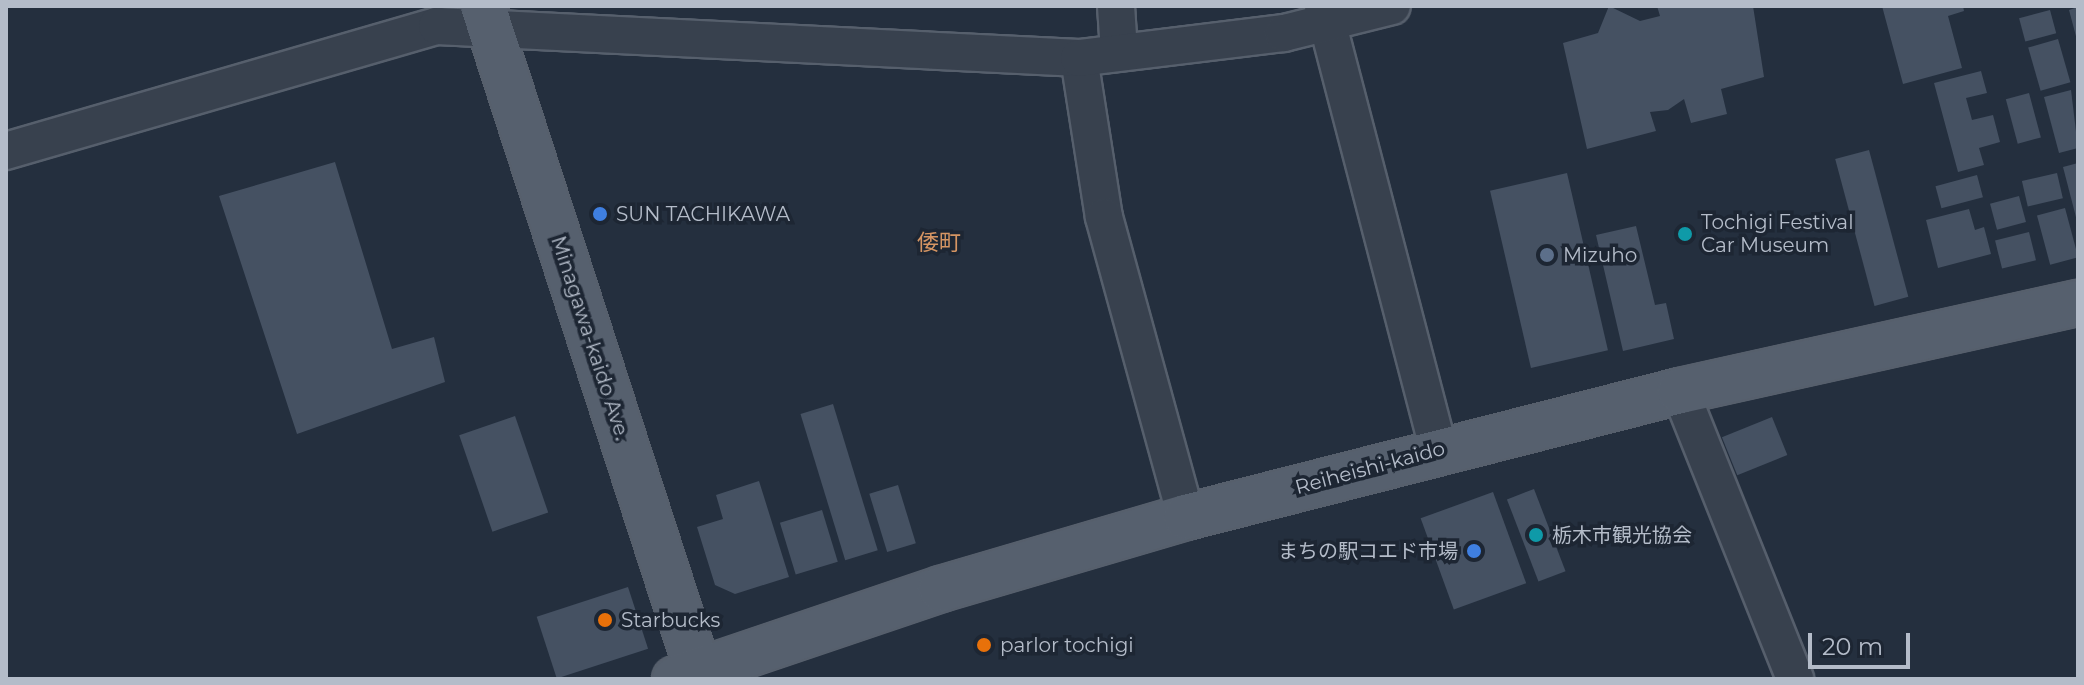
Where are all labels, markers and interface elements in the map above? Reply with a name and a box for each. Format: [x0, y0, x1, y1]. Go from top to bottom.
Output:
place label: SUN TACHIKAWA [616, 202, 790, 226]
marker: SUN TACHIKAWA [591, 205, 609, 223]
place label: Tochigi Festival Car Museum [1701, 210, 1854, 257]
marker: Tochigi Festival Car Museum [1676, 225, 1694, 243]
district label: 倭町 [917, 230, 961, 256]
street label: Minagawa-kaido Ave. [546, 233, 634, 443]
place label: Mizuho [1563, 243, 1637, 267]
marker: Mizuho [1538, 246, 1556, 264]
street label: Reiheishi-kaido [1292, 436, 1448, 500]
place label: 栃木市観光協会 [1552, 523, 1692, 547]
marker: 栃木市観光協会 [1527, 526, 1545, 544]
place label: まちの駅コエド市場 [1278, 539, 1458, 563]
marker: まちの駅コエド市場 [1465, 542, 1483, 560]
place label: Starbucks [621, 608, 720, 632]
marker: Starbucks [596, 611, 614, 629]
scale bar [1812, 617, 1914, 667]
text: 20 m [1822, 632, 1883, 661]
place label: parlor tochigi [1000, 633, 1134, 657]
marker: parlor tochigi [975, 636, 993, 654]

